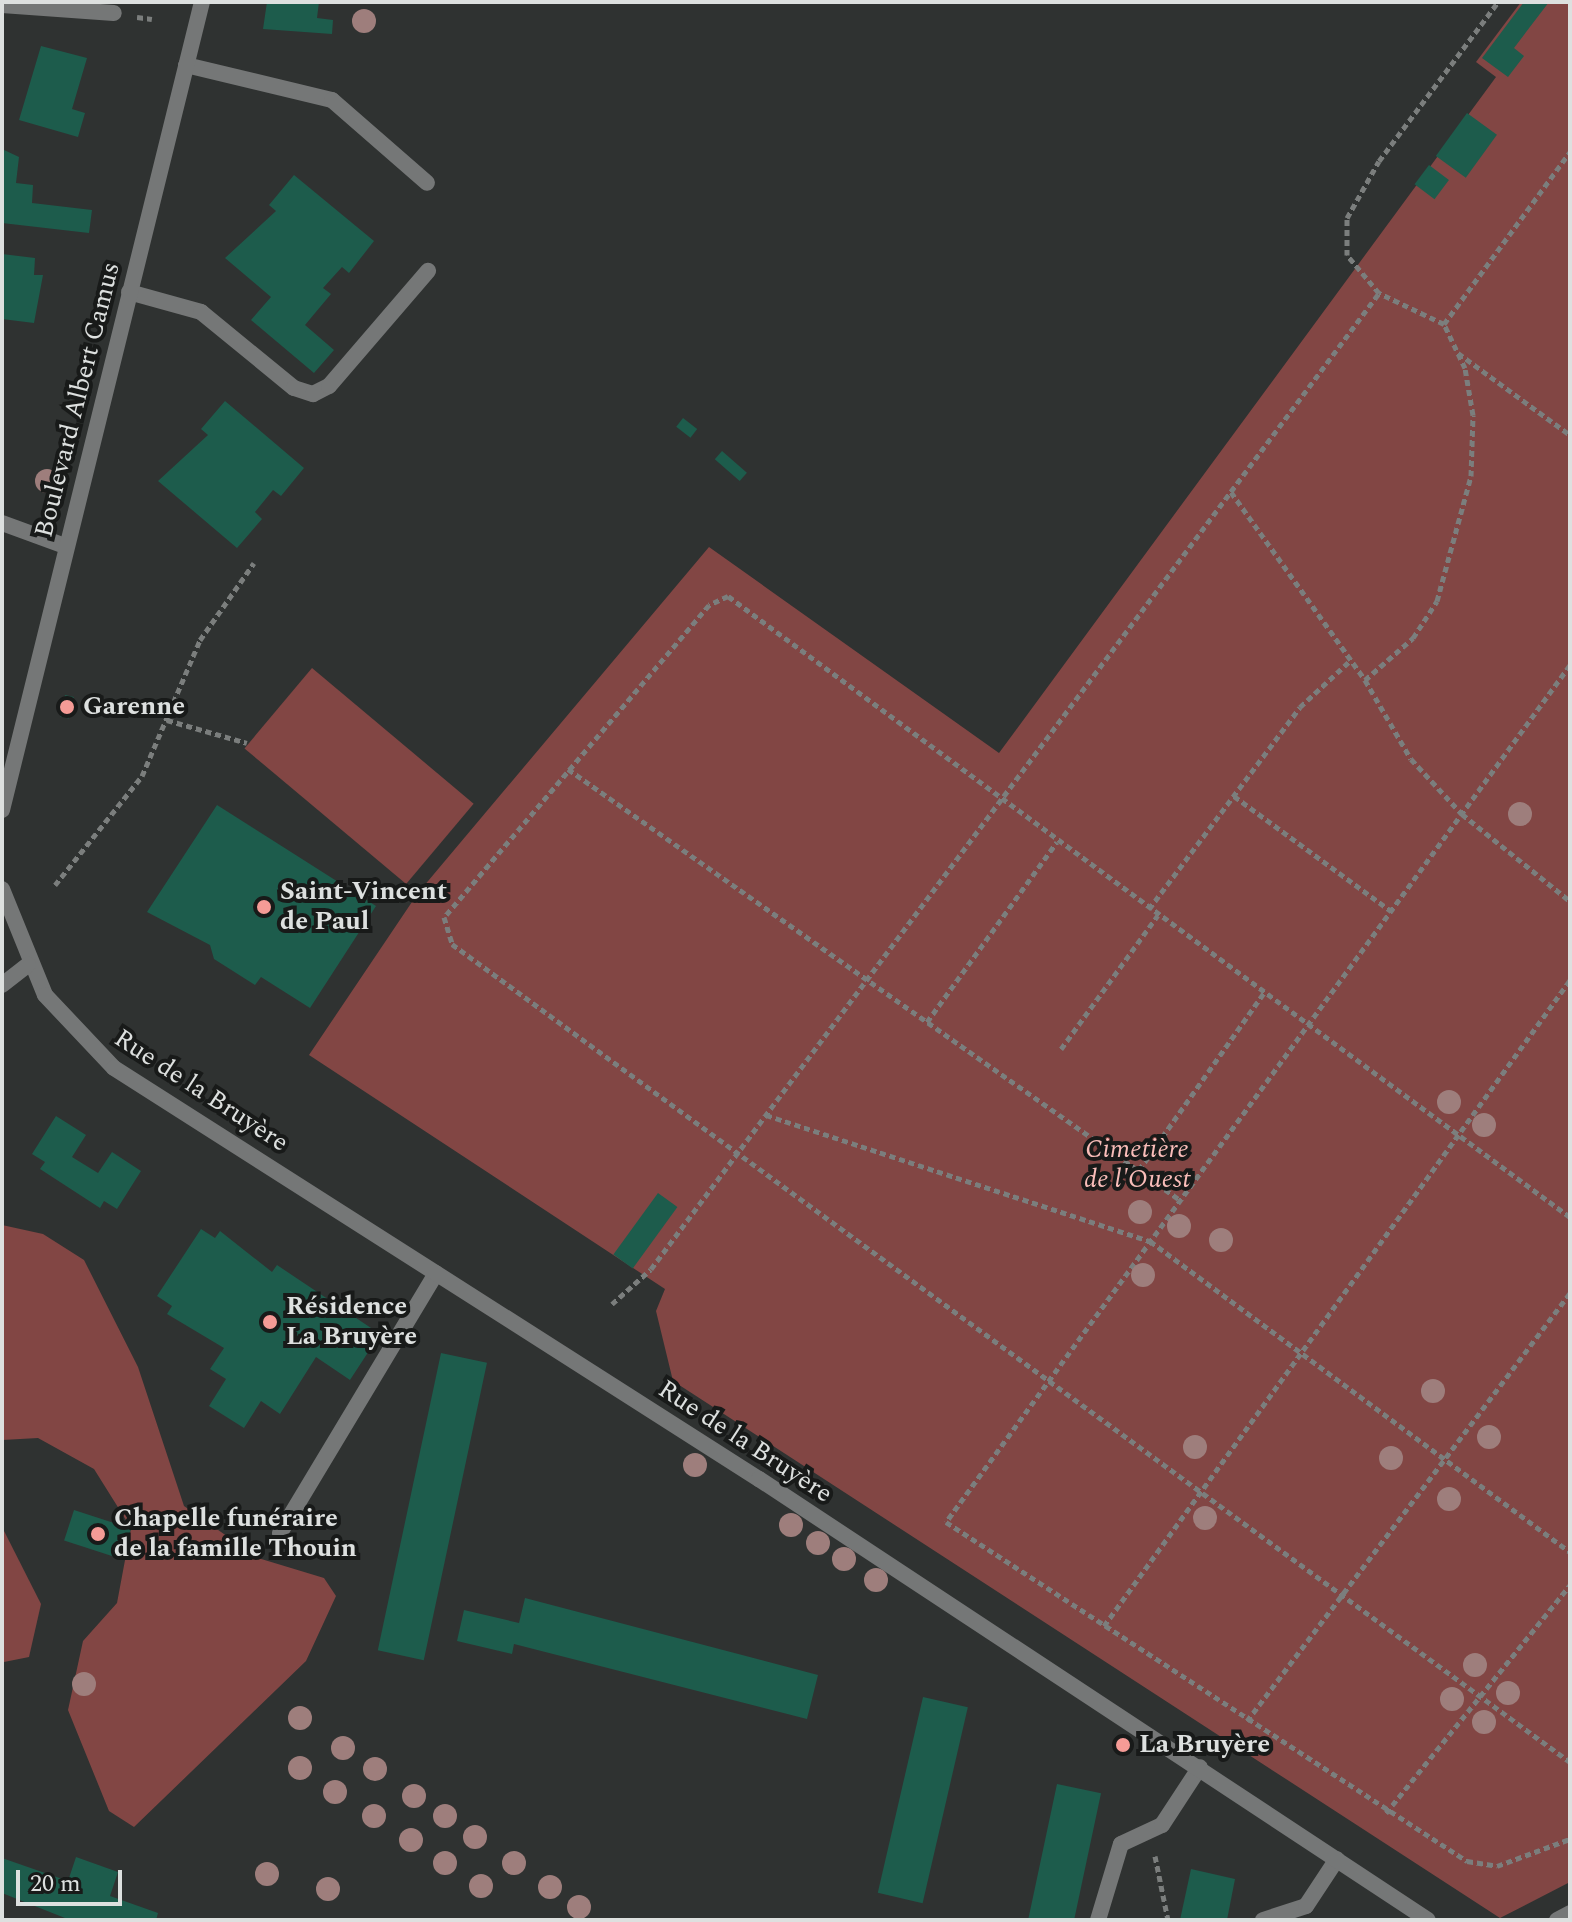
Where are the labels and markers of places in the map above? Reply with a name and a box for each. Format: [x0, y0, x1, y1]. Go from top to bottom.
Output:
place label: Garenne [83, 691, 185, 723]
marker: Garenne [58, 698, 76, 716]
place label: Saint-Vincent de Paul [280, 876, 447, 938]
marker: Saint-Vincent de Paul [255, 898, 273, 916]
place label: Résidence La Bruyère [286, 1291, 417, 1352]
marker: Résidence La Bruyère [261, 1313, 279, 1331]
place label: Chapelle funéraire de la famille Thouin [114, 1503, 357, 1564]
marker: Chapelle funéraire de la famille Thouin [89, 1525, 107, 1543]
place label: La Bruyère [1139, 1729, 1270, 1761]
marker: La Bruyère [1114, 1736, 1132, 1754]

